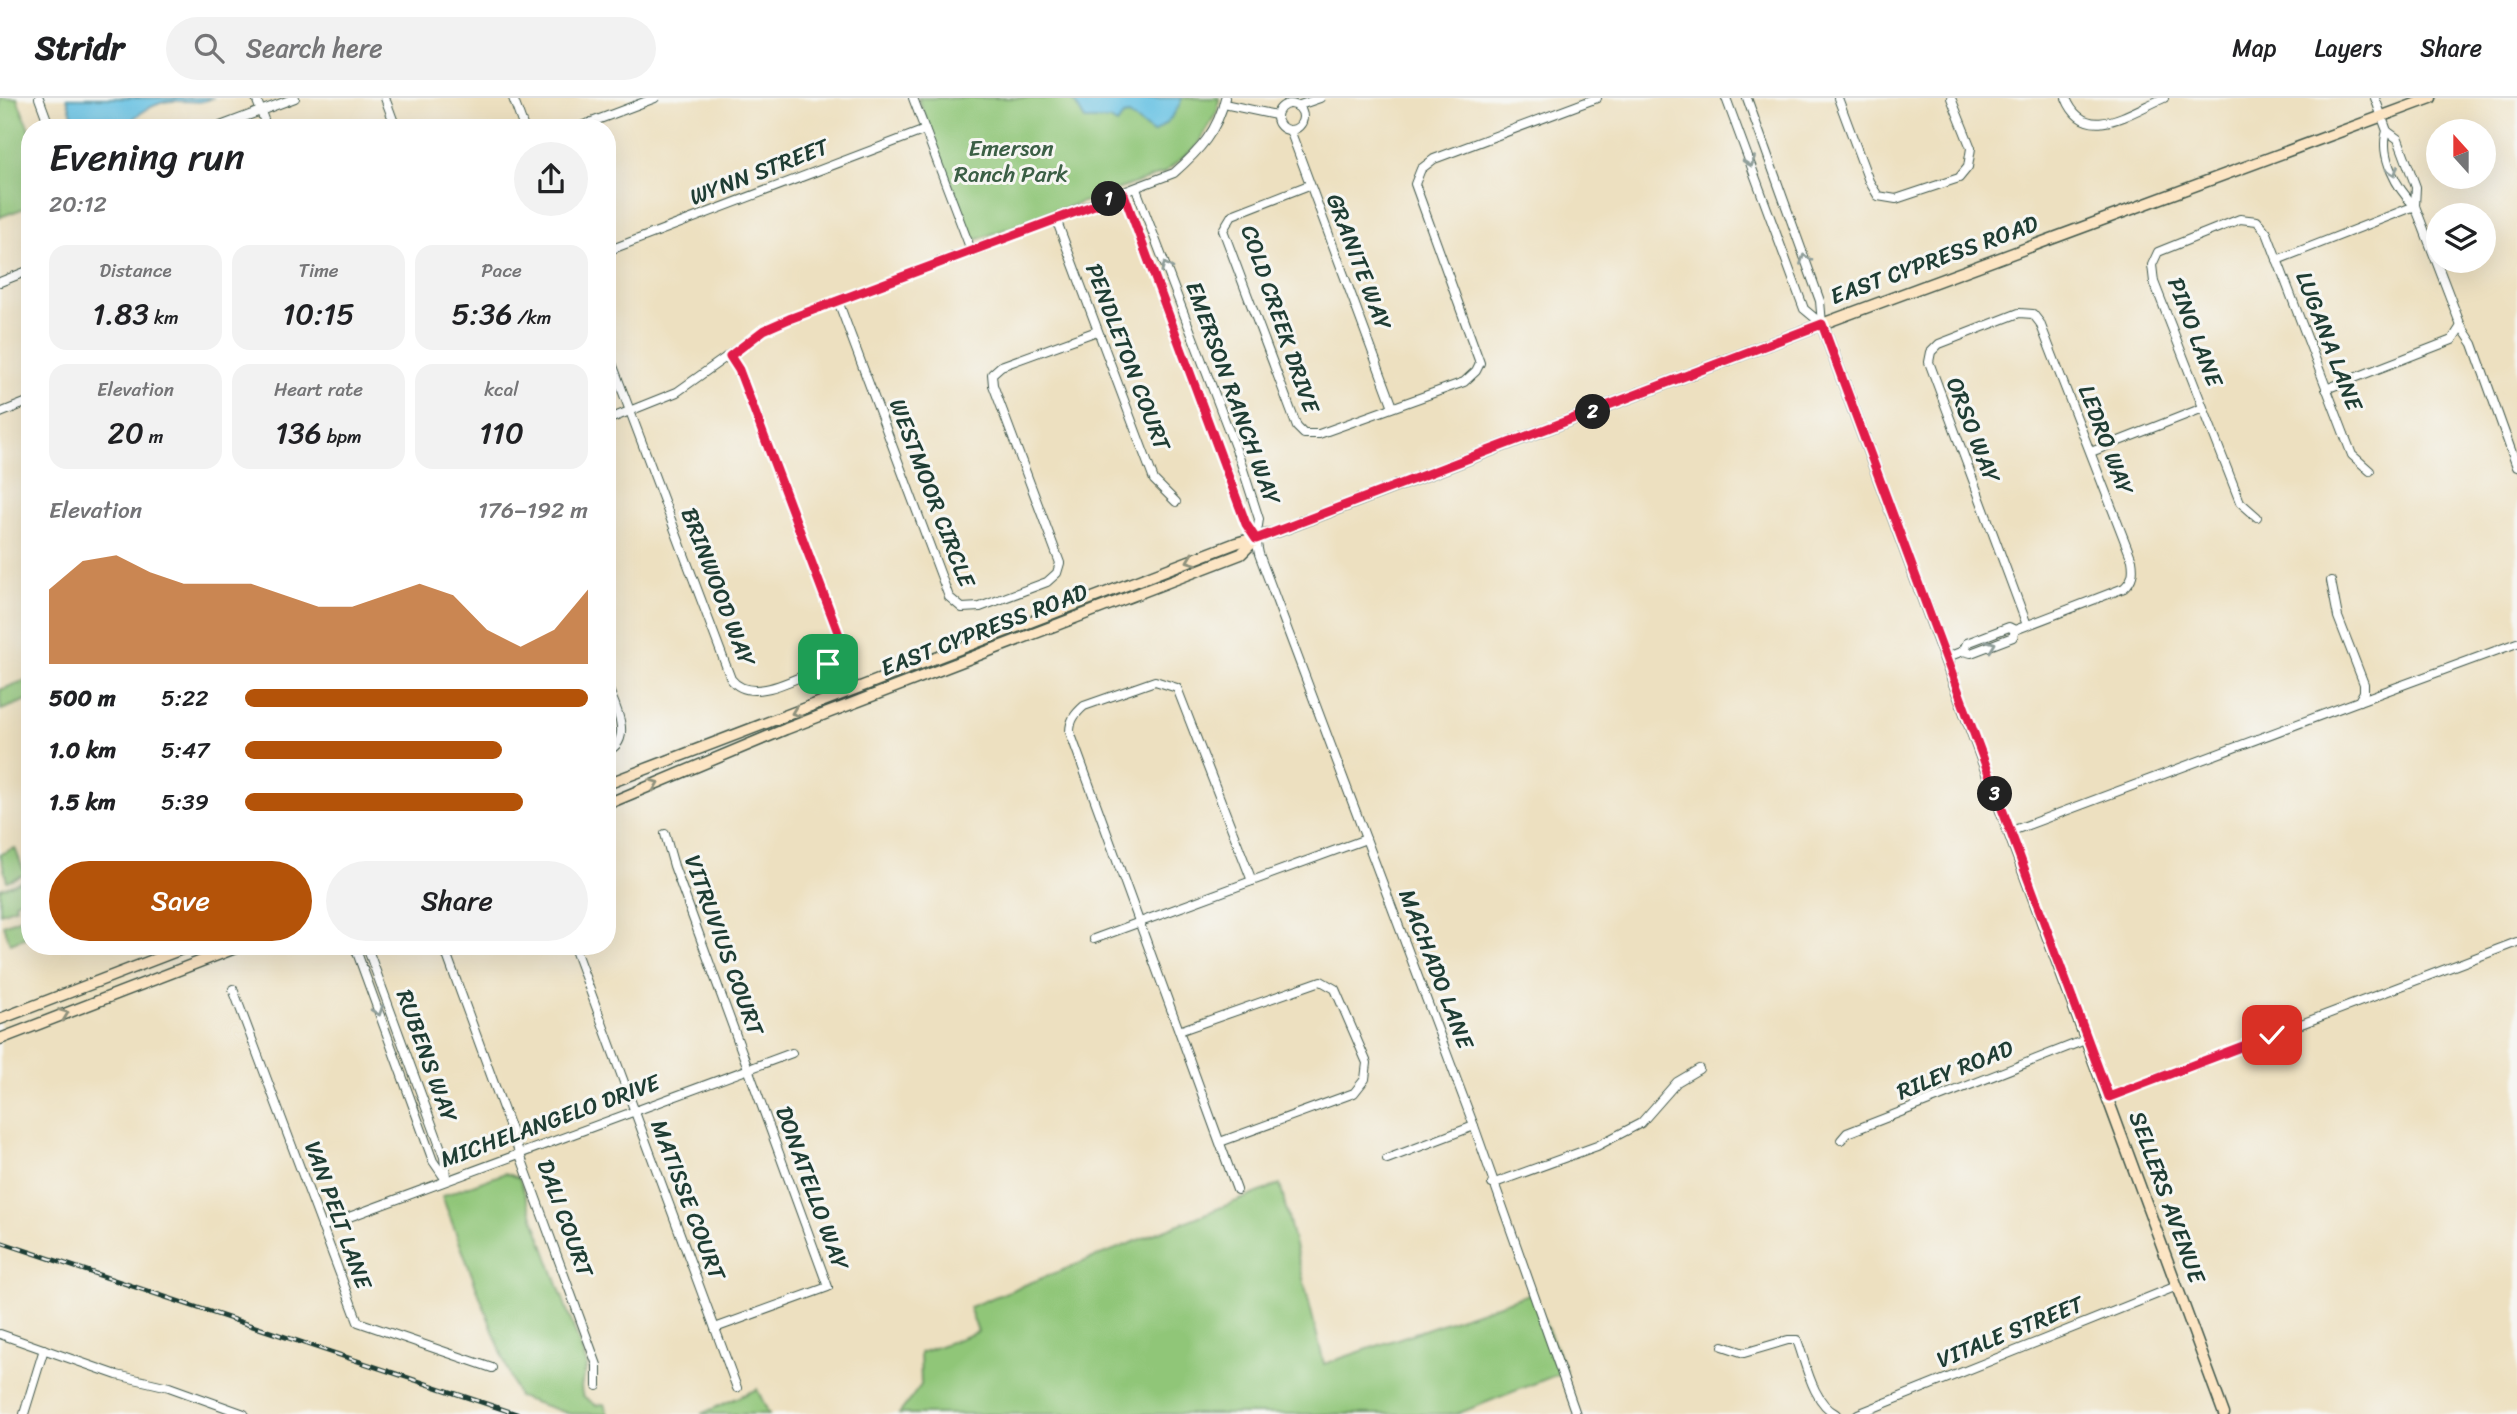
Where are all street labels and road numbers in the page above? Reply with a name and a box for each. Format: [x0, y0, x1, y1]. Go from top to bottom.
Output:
street label: WYNN STREET [683, 126, 836, 217]
street label: GRANITE WAY [1314, 187, 1404, 337]
street label: EAST CYPRESS ROAD [1824, 203, 2044, 317]
street label: COLD CREEK DRIVE [1229, 219, 1332, 420]
street label: PENDLETON COURT [1073, 257, 1183, 458]
street label: LUGANA LANE [2284, 265, 2375, 418]
street label: PINO LANE [2155, 271, 2235, 394]
street label: EMERSON RANCH WAY [1173, 275, 1293, 512]
street label: ORSO WAY [1934, 371, 2012, 490]
street label: LEDRO WAY [2066, 379, 2146, 502]
street label: WESTMOOR CIRCLE [877, 393, 987, 595]
street label: BRINWOOD WAY [669, 502, 768, 674]
street label: EAST CYPRESS ROAD [874, 572, 1094, 688]
street label: VITRUVIUS COURT [672, 849, 776, 1043]
street label: MACHADO LANE [1387, 883, 1486, 1056]
street label: RUBENS WAY [384, 984, 470, 1129]
street label: RILEY ROAD [1890, 1028, 2020, 1112]
street label: MICHELANGELO DRIVE [434, 1062, 667, 1180]
street label: DONATELLO WAY [763, 1100, 861, 1277]
street label: SELLERS AVENUE [2117, 1105, 2218, 1290]
street label: MATISSE COURT [639, 1114, 738, 1288]
street label: VAN PELT LANE [292, 1135, 384, 1296]
street label: DALI COURT [525, 1153, 606, 1284]
street label: VITALE STREET [1930, 1283, 2091, 1380]

